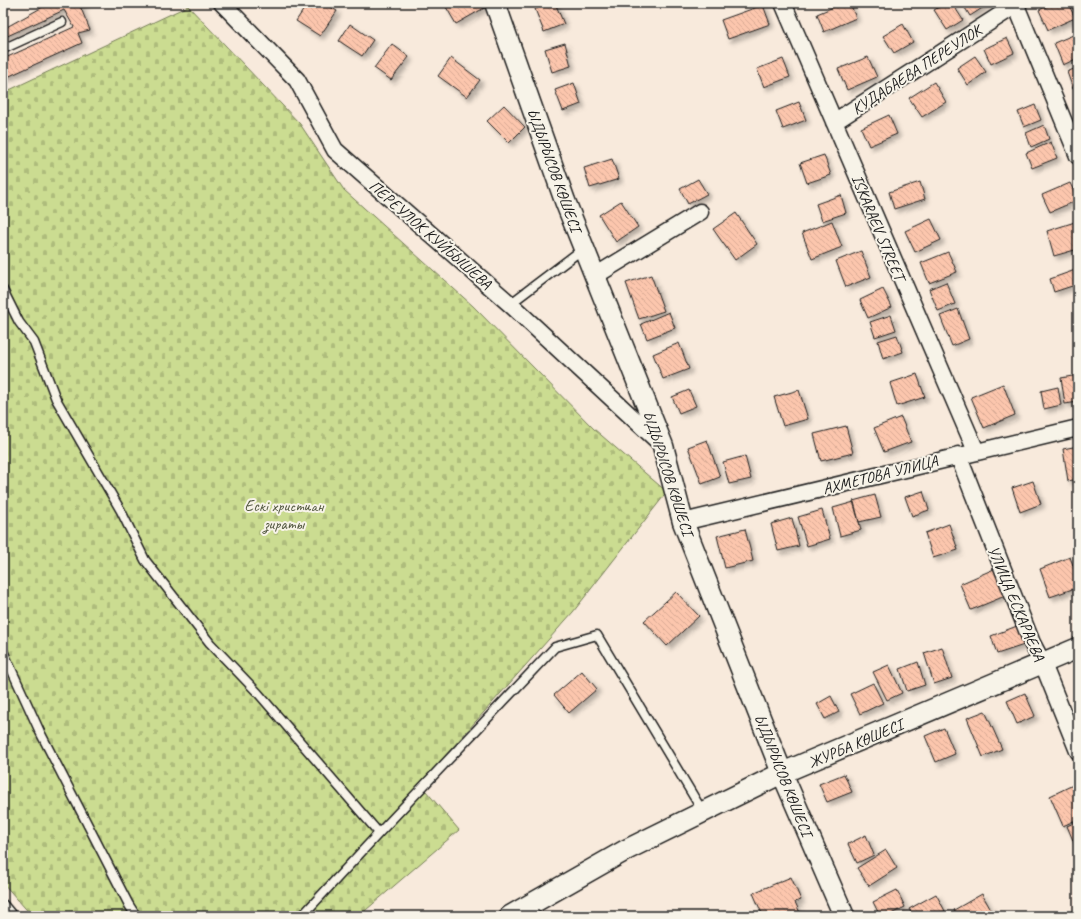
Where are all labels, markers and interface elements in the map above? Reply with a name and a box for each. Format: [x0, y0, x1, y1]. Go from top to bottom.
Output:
street label: КУДАБАЕВА ПЕРЕУЛОК [848, 19, 988, 119]
street label: ЫДЫРЫСОВ КӨШЕСІ [523, 106, 587, 238]
street label: ISKARAEV STREET [847, 172, 911, 287]
street label: ПЕРЕУЛОК КУЙБЫШЕВА [365, 176, 496, 294]
street label: ЫДЫРЫСОВ КӨШЕСІ [639, 409, 699, 541]
street label: АХМЕТОВА УЛИЦА [821, 451, 941, 499]
park label: Ескі христиан зираты [245, 496, 325, 534]
street label: УЛИЦА ЕСКАРАЕВА [983, 543, 1050, 665]
street label: ЫДЫРЫСОВ КӨШЕСІ [750, 712, 818, 842]
street label: ЖУРБА КӨШЕСІ [805, 714, 909, 773]

